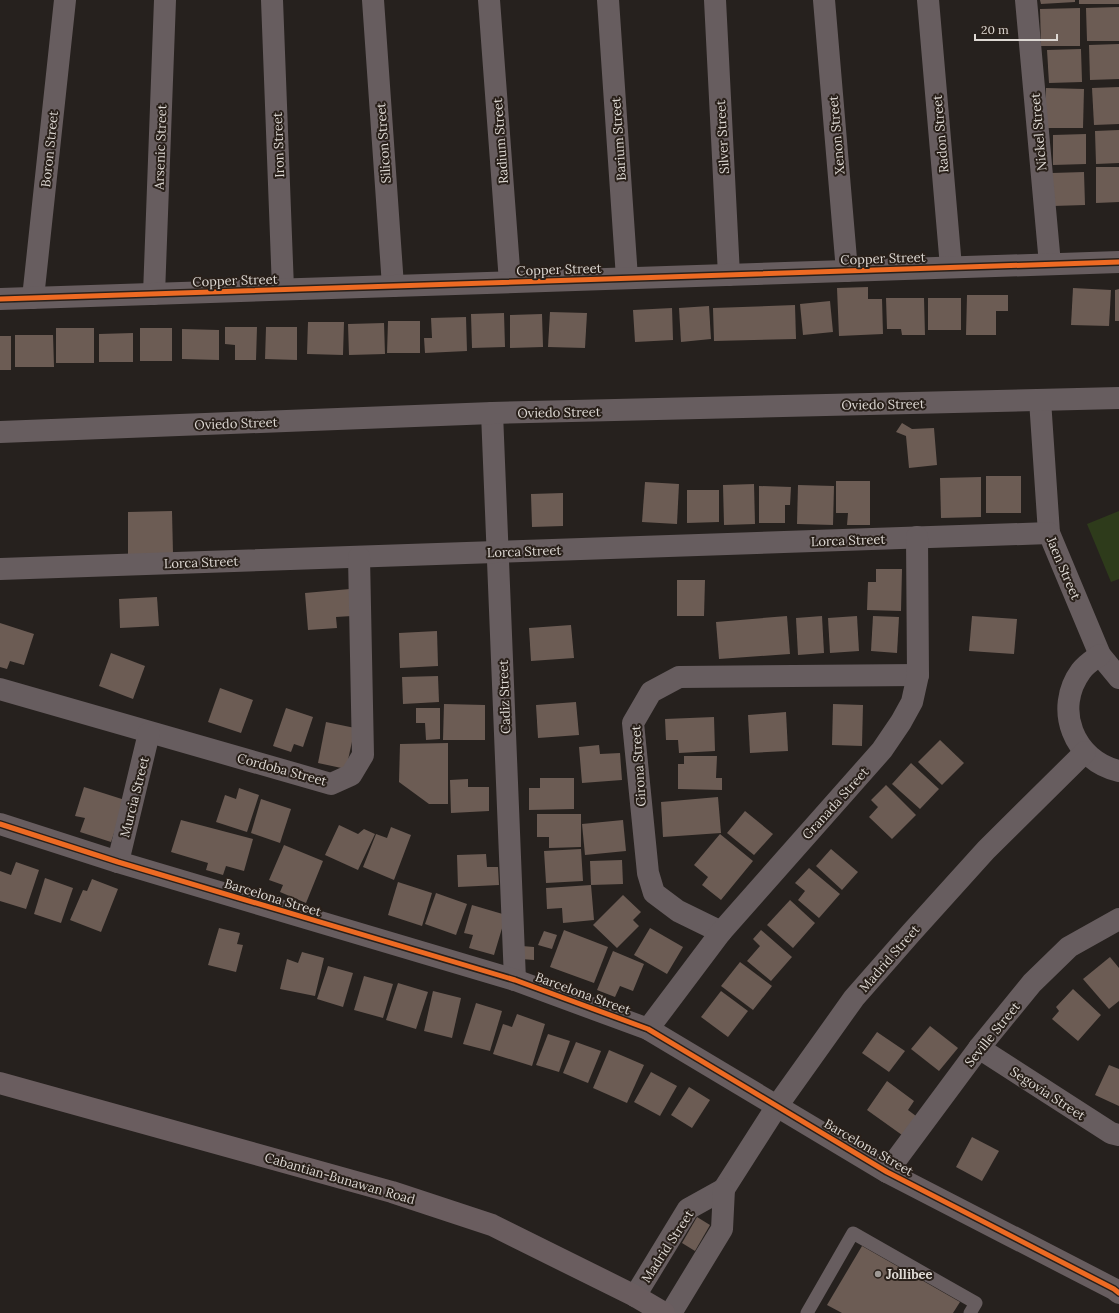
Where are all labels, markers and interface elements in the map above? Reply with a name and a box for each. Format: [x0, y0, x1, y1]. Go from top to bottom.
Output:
scale bar [975, 16, 1057, 42]
text: 20 m [981, 22, 1009, 37]
street label: Nickel Street [1027, 92, 1050, 172]
street label: Radon Street [929, 94, 952, 174]
street label: Xenon Street [825, 95, 848, 175]
street label: Radium Street [489, 97, 512, 184]
street label: Barium Street [607, 97, 630, 181]
street label: Silver Street [712, 100, 733, 174]
street label: Silicon Street [372, 102, 395, 184]
street label: Arsenic Street [150, 104, 170, 191]
street label: Boron Street [37, 110, 62, 188]
street label: Iron Street [269, 112, 288, 178]
street label: Copper Street [840, 249, 926, 268]
street label: Copper Street [516, 260, 602, 279]
street label: Copper Street [192, 271, 278, 290]
street label: Oviedo Street [841, 395, 925, 414]
street label: Oviedo Street [517, 403, 601, 422]
street label: Oviedo Street [194, 414, 278, 433]
street label: Lorca Street [810, 531, 886, 550]
street label: Jaen Street [1042, 533, 1084, 602]
street label: Lorca Street [486, 542, 562, 561]
street label: Lorca Street [163, 553, 239, 572]
street label: Cadiz Street [495, 660, 514, 734]
street label: Girona Street [627, 725, 650, 807]
street label: Cordoba Street [235, 749, 329, 790]
street label: Murcia Street [116, 755, 153, 839]
street label: Granada Street [798, 764, 872, 843]
street label: Barcelona Street [222, 875, 323, 920]
street label: Madrid Street [855, 921, 923, 996]
street label: Barcelona Street [533, 968, 633, 1019]
street label: Seville Street [961, 998, 1024, 1070]
street label: Segovia Street [1007, 1063, 1089, 1124]
street label: Barcelona Street [821, 1115, 916, 1180]
street label: Cabantian-Bunawan Road [263, 1149, 417, 1208]
street label: Madrid Street [637, 1207, 697, 1286]
place label: Jollibee [886, 1266, 933, 1283]
marker: Jollibee [873, 1269, 883, 1279]

